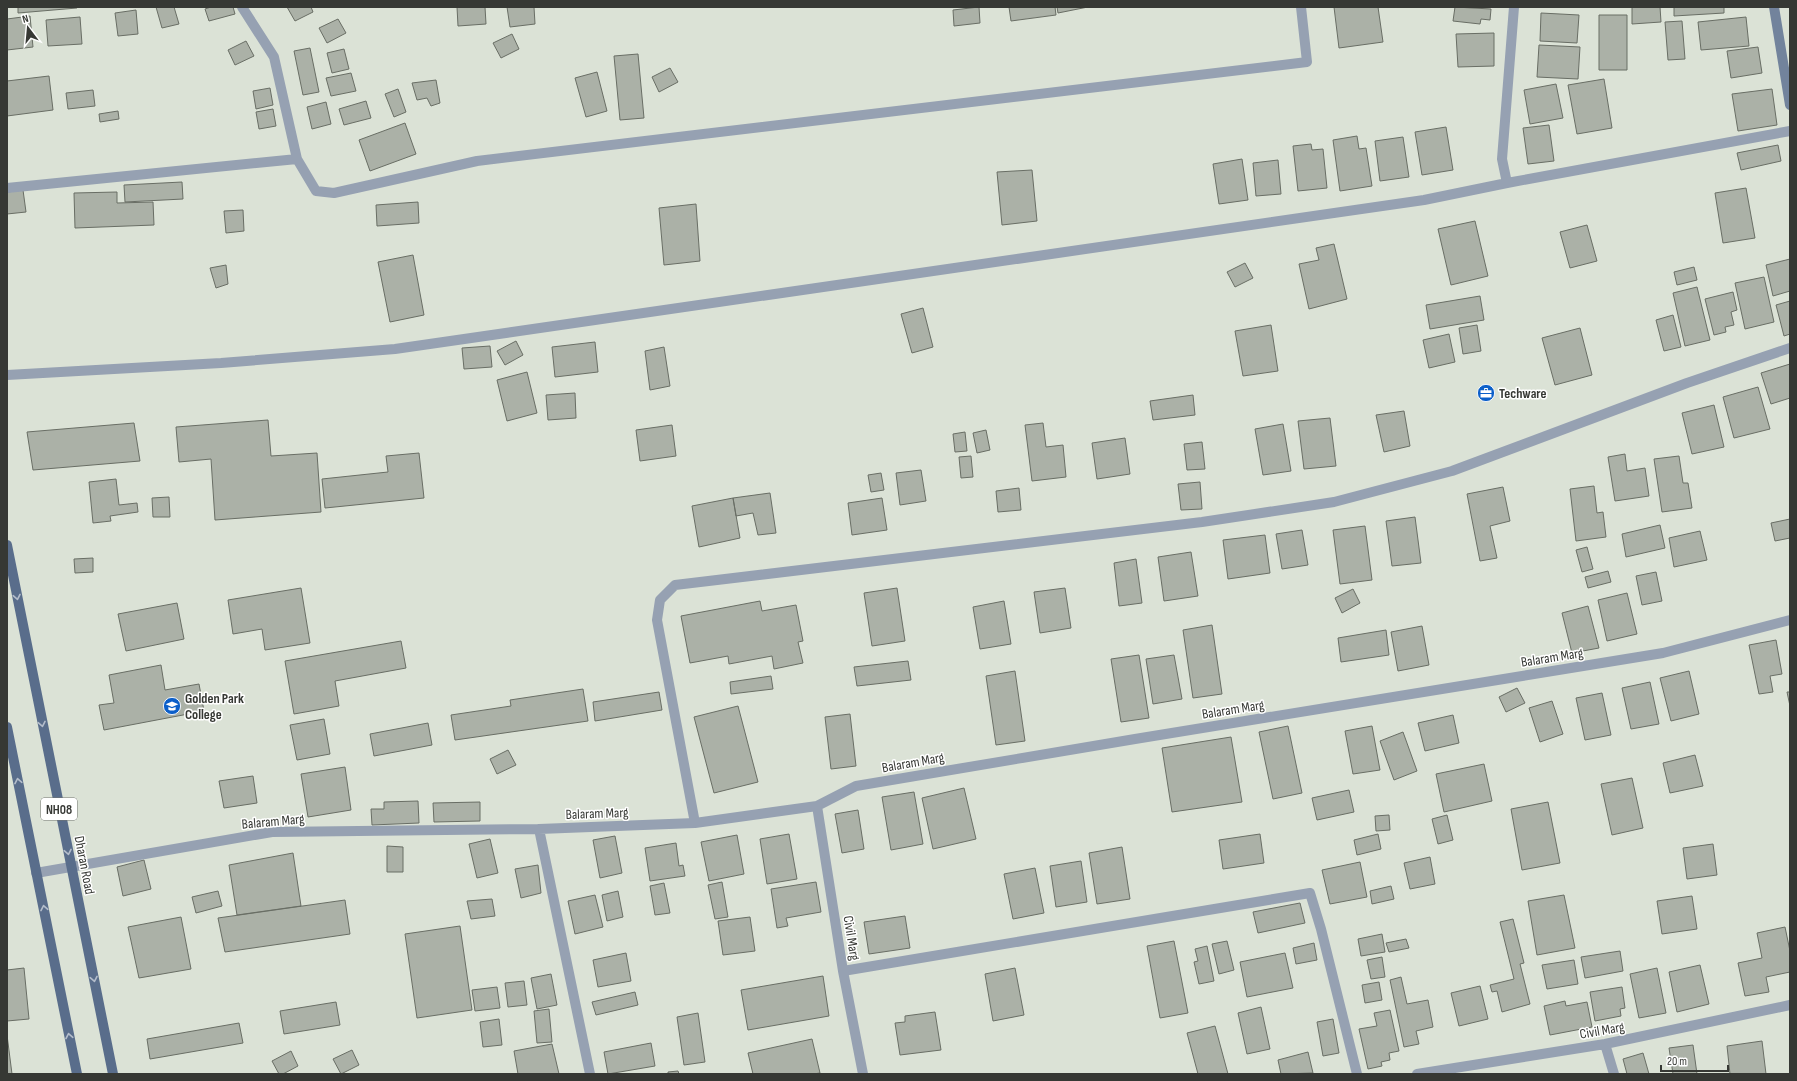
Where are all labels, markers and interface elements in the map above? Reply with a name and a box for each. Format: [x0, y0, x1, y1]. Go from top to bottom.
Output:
north arrow [8, 8, 48, 48]
text: N [21, 12, 30, 26]
office icon: Techware [1476, 383, 1496, 403]
place label: Techware [1499, 385, 1547, 402]
one-way arrow [12, 594, 21, 600]
street label: Balaram Marg [1520, 644, 1585, 671]
place label: Golden Park College [185, 690, 244, 723]
school or university icon: Golden Park College [162, 696, 182, 716]
street label: Balaram Marg [1201, 696, 1266, 723]
one-way arrow [38, 721, 46, 727]
street label: Balaram Marg [881, 749, 946, 776]
one-way arrow [14, 778, 23, 784]
road number: NH08 [41, 798, 77, 820]
street label: Balaram Marg [565, 804, 629, 823]
street label: Balaram Marg [241, 810, 306, 833]
street label: Dharan Road [71, 835, 99, 896]
one-way arrow [63, 849, 72, 855]
one-way arrow [40, 905, 48, 911]
street label: Civil Marg [840, 914, 863, 962]
one-way arrow [89, 976, 97, 982]
street label: Civil Marg [1578, 1018, 1626, 1043]
one-way arrow [66, 1033, 74, 1039]
scale bar [1661, 1047, 1728, 1073]
text: 20 m [1667, 1054, 1687, 1069]

